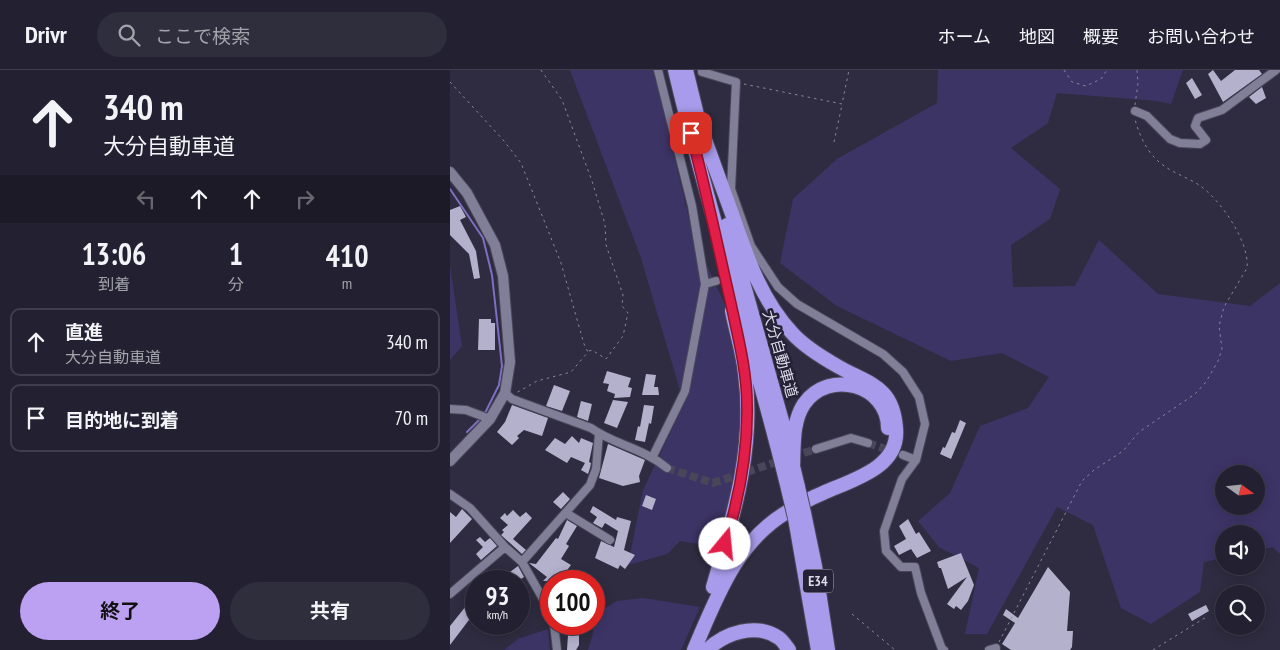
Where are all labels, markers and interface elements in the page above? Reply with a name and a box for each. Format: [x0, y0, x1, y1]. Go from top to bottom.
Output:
search box [97, 12, 447, 57]
text: Drivr [25, 19, 67, 50]
icon: search [115, 21, 143, 49]
text: ここで検索 [155, 24, 250, 48]
text: ホーム [938, 25, 991, 48]
text: 地図 [1019, 25, 1055, 48]
text: 概要 [1083, 25, 1119, 48]
text: お問い合わせ [1147, 25, 1255, 48]
text: 340 m [103, 84, 184, 130]
icon: ahead [20, 90, 85, 155]
pin [670, 112, 712, 154]
icon: arrive [677, 119, 705, 147]
text: 大分自動車道 [103, 132, 235, 160]
icon: left [132, 185, 160, 213]
icon: ahead [185, 185, 213, 213]
icon: ahead [238, 185, 266, 213]
icon: right [291, 185, 319, 213]
text: 13:06 [82, 234, 146, 273]
text: 1 [229, 234, 243, 273]
text: 410 [325, 236, 368, 275]
text: m [342, 273, 352, 293]
text: 到着 [98, 274, 130, 294]
text: 分 [228, 274, 244, 294]
street label: 大分自動車道 [759, 308, 802, 400]
text: 直進 [65, 320, 103, 344]
icon: ahead [22, 328, 50, 356]
text: 340 m [386, 330, 428, 354]
text: 大分自動車道 [65, 347, 161, 367]
icon: arrive [22, 404, 50, 432]
text: 70 m [395, 406, 428, 430]
text: 目的地に到着 [65, 408, 179, 432]
north arrow [1215, 465, 1265, 515]
map controls [1215, 465, 1265, 635]
position arrow [698, 517, 750, 569]
button: sound [1215, 525, 1265, 575]
speed limit sign: 100 [540, 570, 605, 635]
road number: E34 [803, 570, 833, 592]
text: 93 [486, 580, 509, 612]
button: 終了 [20, 582, 220, 640]
button: 共有 [230, 582, 430, 640]
button: search [1215, 585, 1265, 635]
text: km/h [487, 607, 508, 622]

